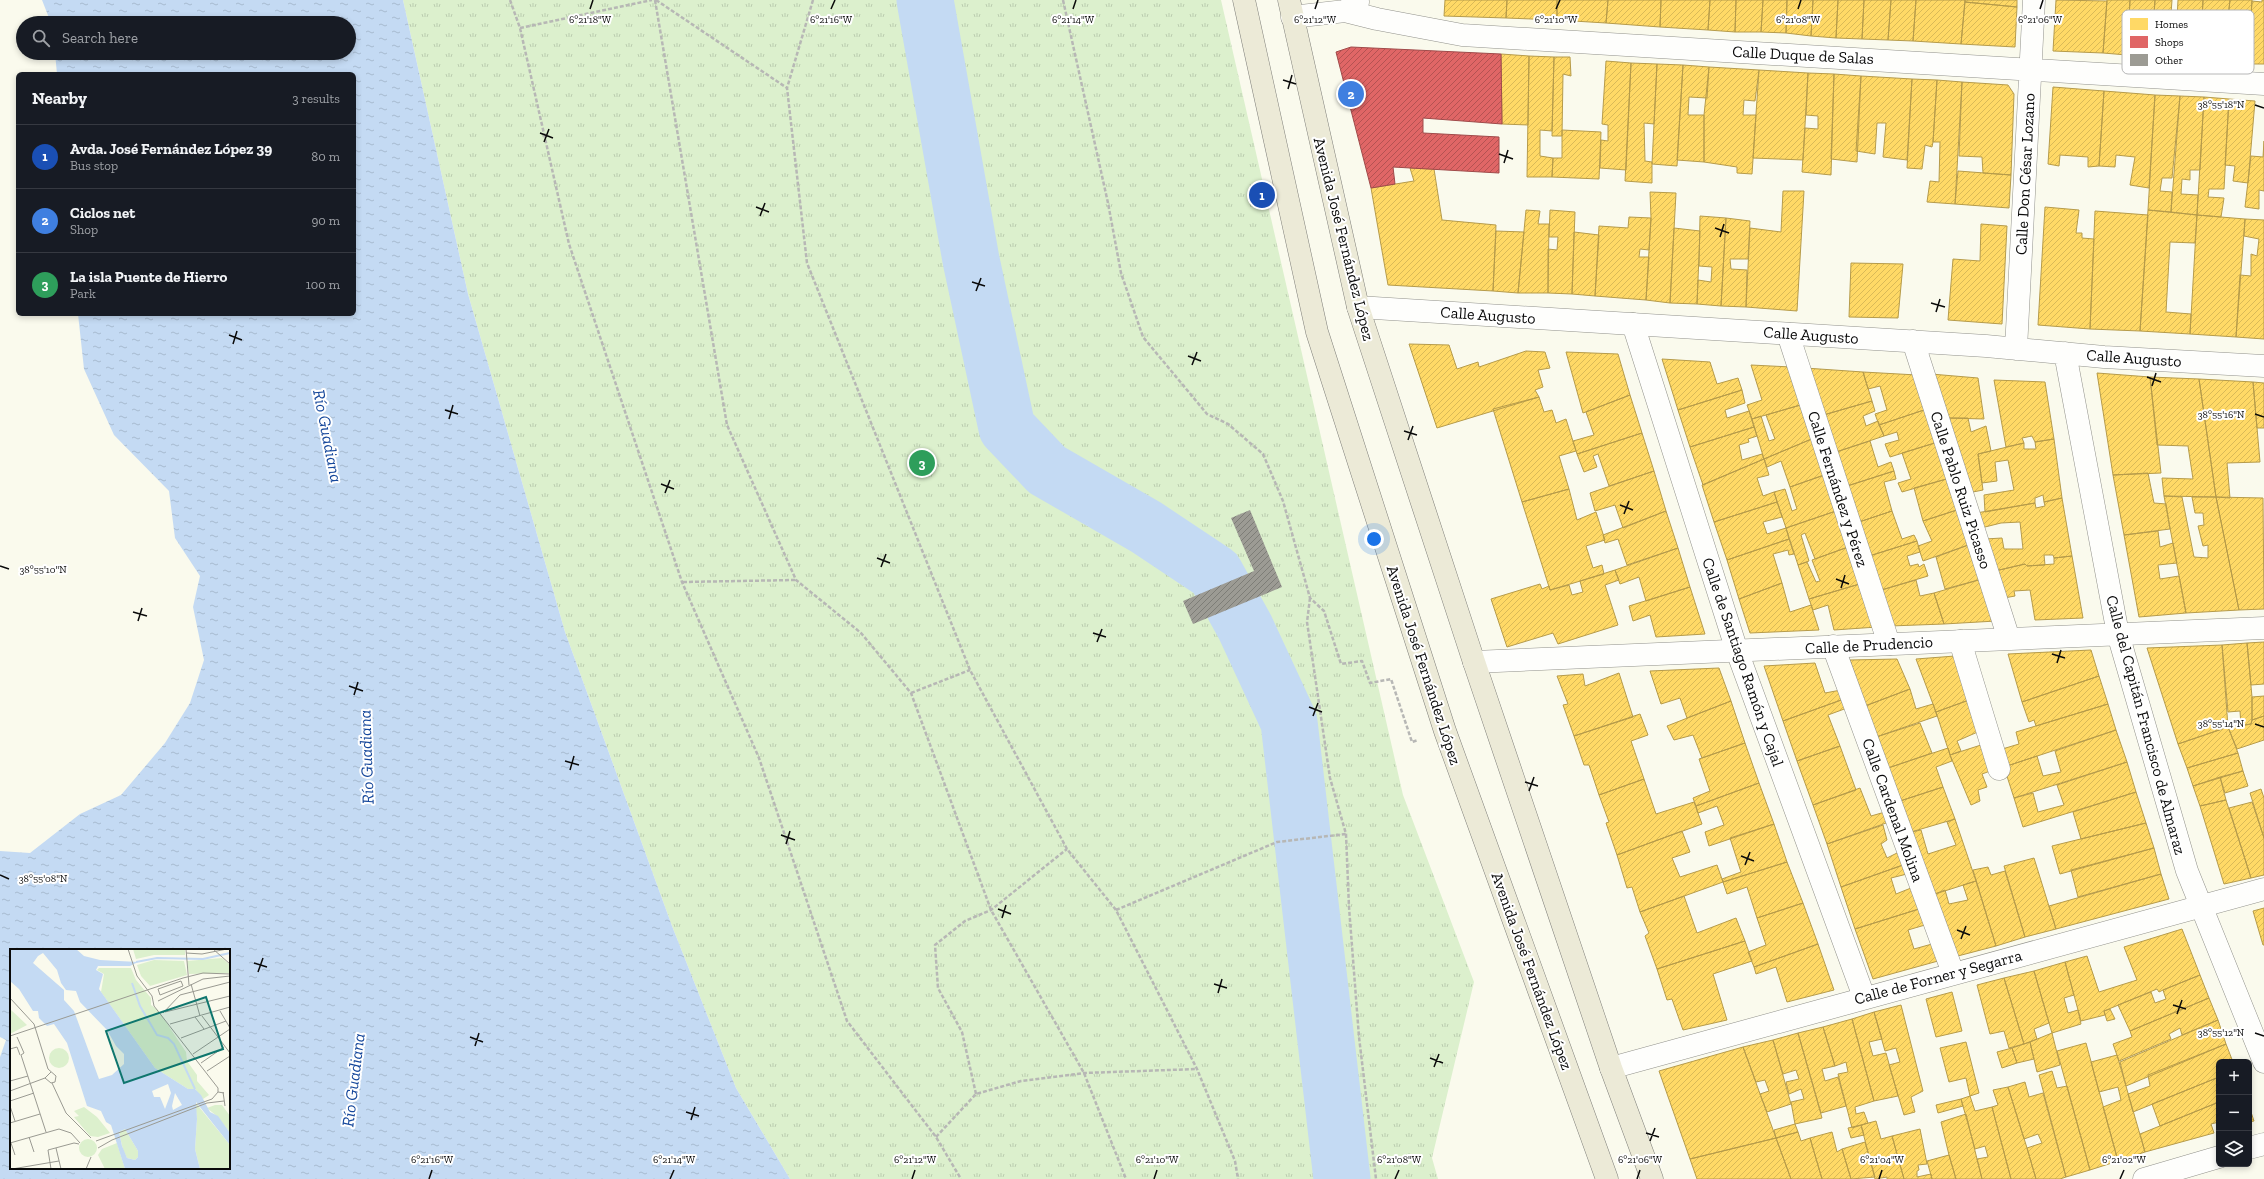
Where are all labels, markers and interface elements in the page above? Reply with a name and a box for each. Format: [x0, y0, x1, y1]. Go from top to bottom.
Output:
legend [2122, 10, 2254, 74]
text: 6°21'18"W [569, 14, 612, 26]
text: 6°21'16"W [810, 14, 853, 26]
text: 6°21'14"W [1052, 14, 1095, 26]
text: 6°21'12"W [1294, 14, 1337, 26]
text: 6°21'10"W [1535, 14, 1578, 26]
text: 6°21'08"W [1776, 14, 1821, 26]
text: 6°21'06"W [2018, 14, 2063, 26]
search box [16, 16, 356, 60]
text: Homes [2155, 18, 2188, 31]
icon: search [30, 27, 52, 49]
text: Search here [62, 29, 138, 47]
text: Shops [2155, 36, 2184, 49]
street label: Calle Duque de Salas [1732, 42, 1874, 68]
text: Other [2155, 54, 2183, 67]
pin: 2 [1338, 79, 1364, 109]
text: Nearby [32, 88, 87, 108]
text: 3 results [292, 91, 340, 106]
street label: Calle Don César Lozano [2011, 93, 2039, 255]
text: 38°55'18"N [2198, 99, 2245, 111]
street label: Avenida José Fernández López [1310, 135, 1378, 343]
text: Avda. José Fernández López 39 [70, 140, 272, 158]
text: 1 [42, 149, 48, 164]
text: 80 m [311, 149, 340, 164]
text: Bus stop [70, 158, 118, 173]
pin: 1 [1249, 180, 1275, 210]
text: Ciclos net [70, 204, 135, 222]
text: 2 [42, 213, 48, 228]
text: 90 m [311, 213, 340, 228]
text: Shop [70, 222, 98, 237]
text: La isla Puente de Hierro [70, 268, 227, 286]
text: 3 [42, 277, 48, 292]
text: 100 m [306, 277, 340, 292]
text: Park [70, 286, 96, 301]
street label: Calle Augusto [1440, 302, 1536, 328]
street label: Calle Augusto [1763, 322, 1859, 348]
street label: Calle Augusto [2086, 345, 2182, 371]
water label: Río Guadiana [309, 388, 347, 484]
street label: Calle Fernández y Pérez [1804, 409, 1872, 569]
street label: Calle Pablo Ruiz Picasso [1927, 409, 1995, 571]
text: 38°55'16"N [2198, 409, 2245, 421]
pin: 3 [909, 448, 935, 478]
your location [1364, 529, 1384, 549]
street label: Calle de Santiago Ramón y Cajal [1698, 555, 1788, 769]
street label: Avenida José Fernández López [1383, 563, 1465, 767]
text: 38°55'10"N [19, 564, 67, 576]
street label: Calle del Capitán Francisco de Almaraz [2102, 593, 2190, 857]
street label: Calle de Prudencio [1805, 632, 1933, 658]
water label: Río Guadiana [354, 709, 378, 805]
text: 38°55'14"N [2198, 718, 2245, 730]
street label: Calle Cardenal Molina [1858, 736, 1928, 885]
street label: Avenida José Fernández López [1487, 870, 1577, 1072]
text: 38°55'08"N [19, 873, 68, 885]
street label: Calle de Forner y Segarra [1852, 945, 2024, 1009]
inset map [10, 949, 230, 1169]
text: 38°55'12"N [2198, 1027, 2245, 1039]
water label: Río Guadiana [337, 1032, 369, 1128]
map controls [2216, 1059, 2252, 1167]
button: + [2216, 1059, 2252, 1095]
button: − [2216, 1095, 2252, 1131]
button: layers [2216, 1131, 2252, 1167]
text: 6°21'16"W [411, 1154, 454, 1166]
text: 6°21'14"W [653, 1154, 696, 1166]
text: 6°21'12"W [894, 1154, 937, 1166]
text: 6°21'10"W [1136, 1154, 1179, 1166]
text: 6°21'08"W [1377, 1154, 1422, 1166]
text: 6°21'06"W [1618, 1154, 1663, 1166]
text: 6°21'04"W [1860, 1154, 1905, 1166]
text: 6°21'02"W [2102, 1154, 2147, 1166]

